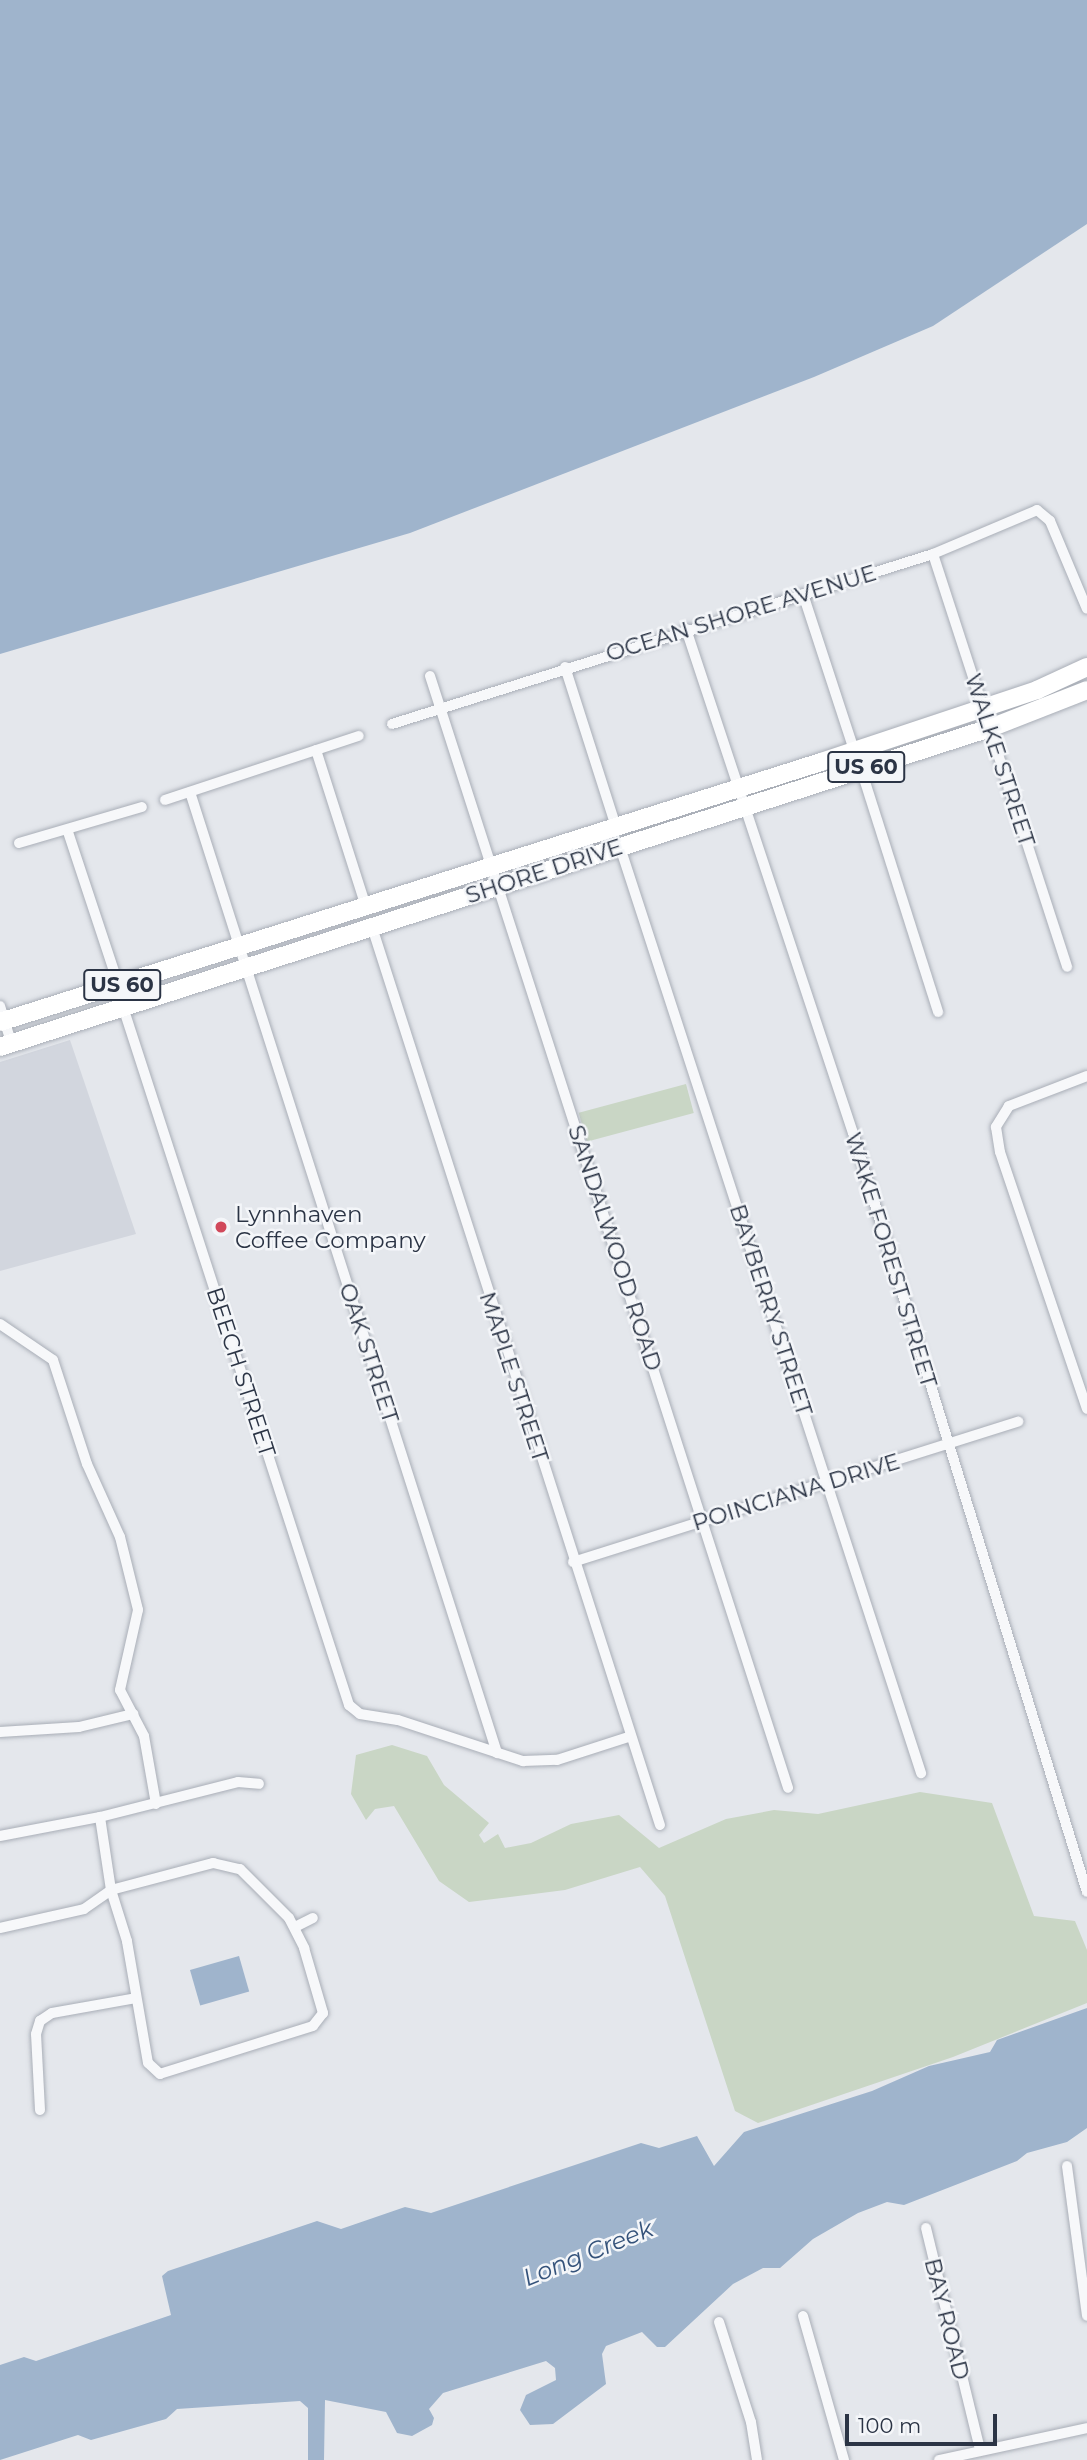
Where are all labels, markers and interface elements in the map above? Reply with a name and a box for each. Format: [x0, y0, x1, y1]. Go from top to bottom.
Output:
street label: OCEAN SHORE AVENUE [602, 559, 880, 667]
street label: WALKE STREET [959, 670, 1041, 850]
road number: US 60 [826, 750, 906, 784]
street label: SHORE DRIVE [462, 833, 626, 909]
road number: US 60 [82, 968, 162, 1002]
street label: SANDALWOOD ROAD [562, 1122, 668, 1374]
street label: WAKE FOREST STREET [839, 1129, 943, 1391]
place label: Lynnhaven Coffee Company [235, 1200, 426, 1254]
street label: BAYBERRY STREET [724, 1201, 818, 1419]
marker: Lynnhaven Coffee Company [213, 1219, 229, 1235]
street label: OAK STREET [333, 1279, 405, 1427]
street label: BEECH STREET [201, 1284, 281, 1460]
street label: MAPLE STREET [473, 1288, 555, 1466]
street label: POINCIANA DRIVE [689, 1447, 903, 1537]
water label: Long Creek [519, 2214, 657, 2292]
street label: BAY ROAD [919, 2255, 975, 2383]
scale bar [849, 2400, 1001, 2444]
text: 100 m [858, 2413, 921, 2438]

